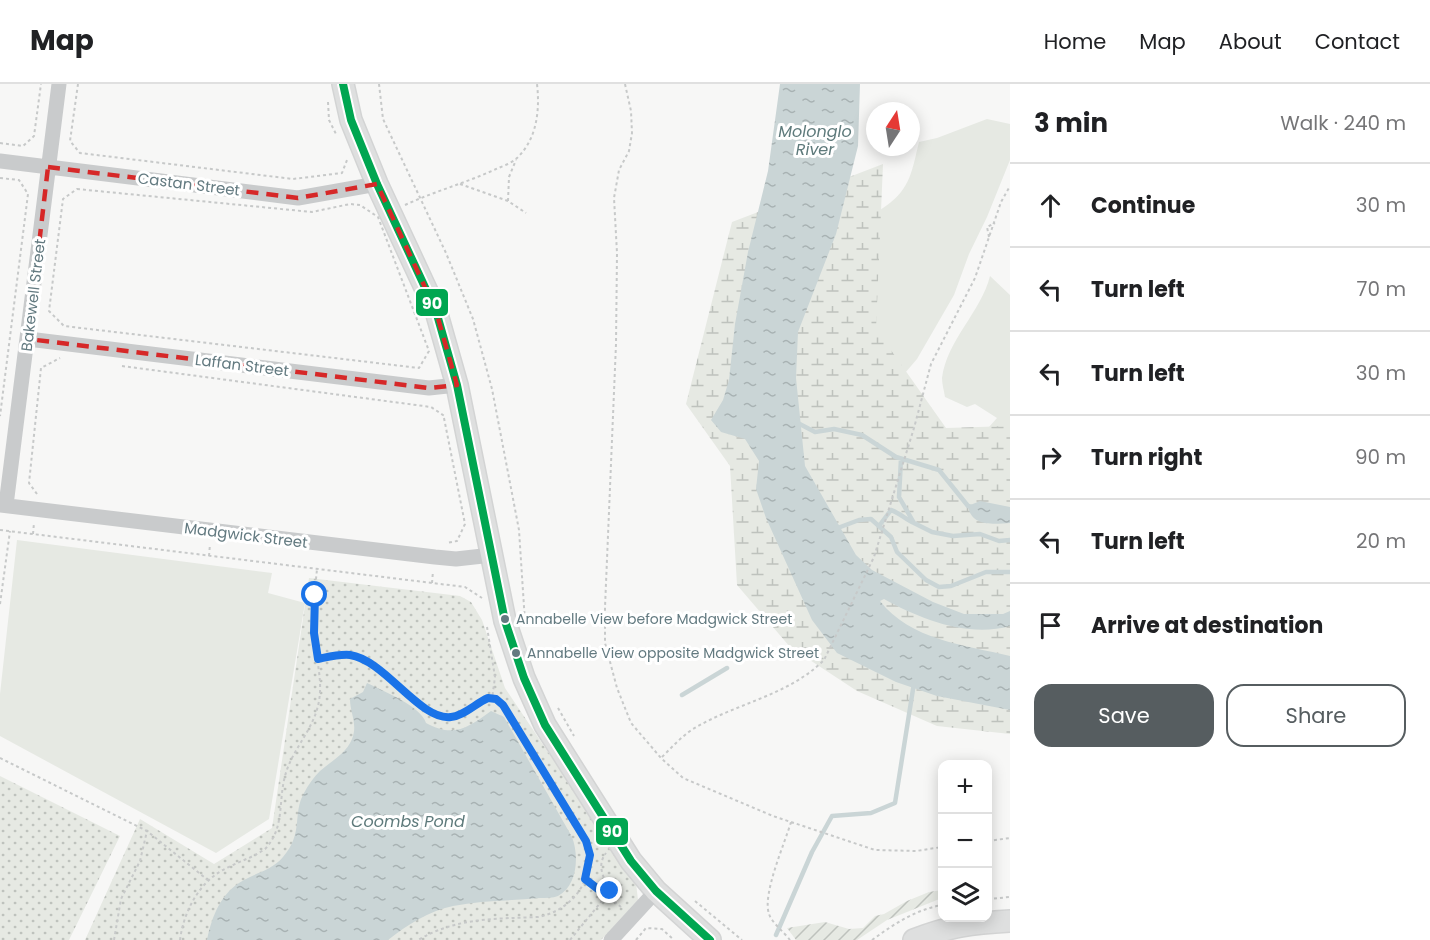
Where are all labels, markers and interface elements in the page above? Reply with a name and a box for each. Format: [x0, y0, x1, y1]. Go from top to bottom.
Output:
text: Map [30, 21, 94, 60]
text: Home [1044, 27, 1106, 56]
text: Map [1139, 27, 1186, 56]
text: About [1219, 27, 1282, 56]
text: Contact [1315, 27, 1400, 56]
north arrow [866, 102, 920, 156]
text: 3 min [1034, 105, 1108, 141]
text: Walk · 240 m [1280, 109, 1406, 137]
water label: Molonglo River [778, 120, 852, 161]
street label: Castan Street [137, 167, 241, 201]
icon: ahead [1034, 189, 1067, 222]
text: Continue [1091, 190, 1195, 221]
text: 30 m [1356, 191, 1406, 219]
street label: Bakewell Street [16, 238, 50, 352]
icon: left [1034, 273, 1067, 306]
text: Turn left [1091, 274, 1185, 305]
text: 70 m [1357, 275, 1406, 303]
line badge: 90 [415, 288, 449, 317]
text: 90 [422, 292, 442, 315]
street label: Laffan Street [194, 349, 290, 381]
icon: left [1034, 357, 1067, 390]
text: Turn left [1091, 358, 1185, 389]
text: 30 m [1356, 359, 1406, 387]
icon: right [1034, 441, 1067, 474]
text: Turn right [1091, 442, 1202, 473]
text: 90 m [1355, 443, 1406, 471]
street label: Madgwick Street [183, 517, 309, 553]
icon: left [1034, 525, 1067, 558]
text: Turn left [1091, 526, 1185, 557]
text: 20 m [1356, 527, 1406, 555]
route start [301, 581, 327, 607]
place label: Annabelle View before Madgwick Street [516, 609, 792, 629]
icon: arrive [1034, 609, 1067, 642]
text: Arrive at destination [1091, 610, 1323, 641]
marker: Annabelle View before Madgwick Street [499, 613, 511, 625]
place label: Annabelle View opposite Madgwick Street [527, 643, 819, 663]
marker: Annabelle View opposite Madgwick Street [510, 647, 522, 659]
button: Save [1034, 684, 1214, 747]
button: Share [1226, 684, 1406, 747]
map controls [938, 760, 992, 922]
button: + [938, 760, 992, 814]
water label: Coombs Pond [351, 810, 465, 833]
button: − [938, 814, 992, 868]
line badge: 90 [595, 817, 629, 846]
text: 90 [602, 820, 622, 843]
button: layers [938, 868, 992, 922]
route end [596, 877, 622, 903]

